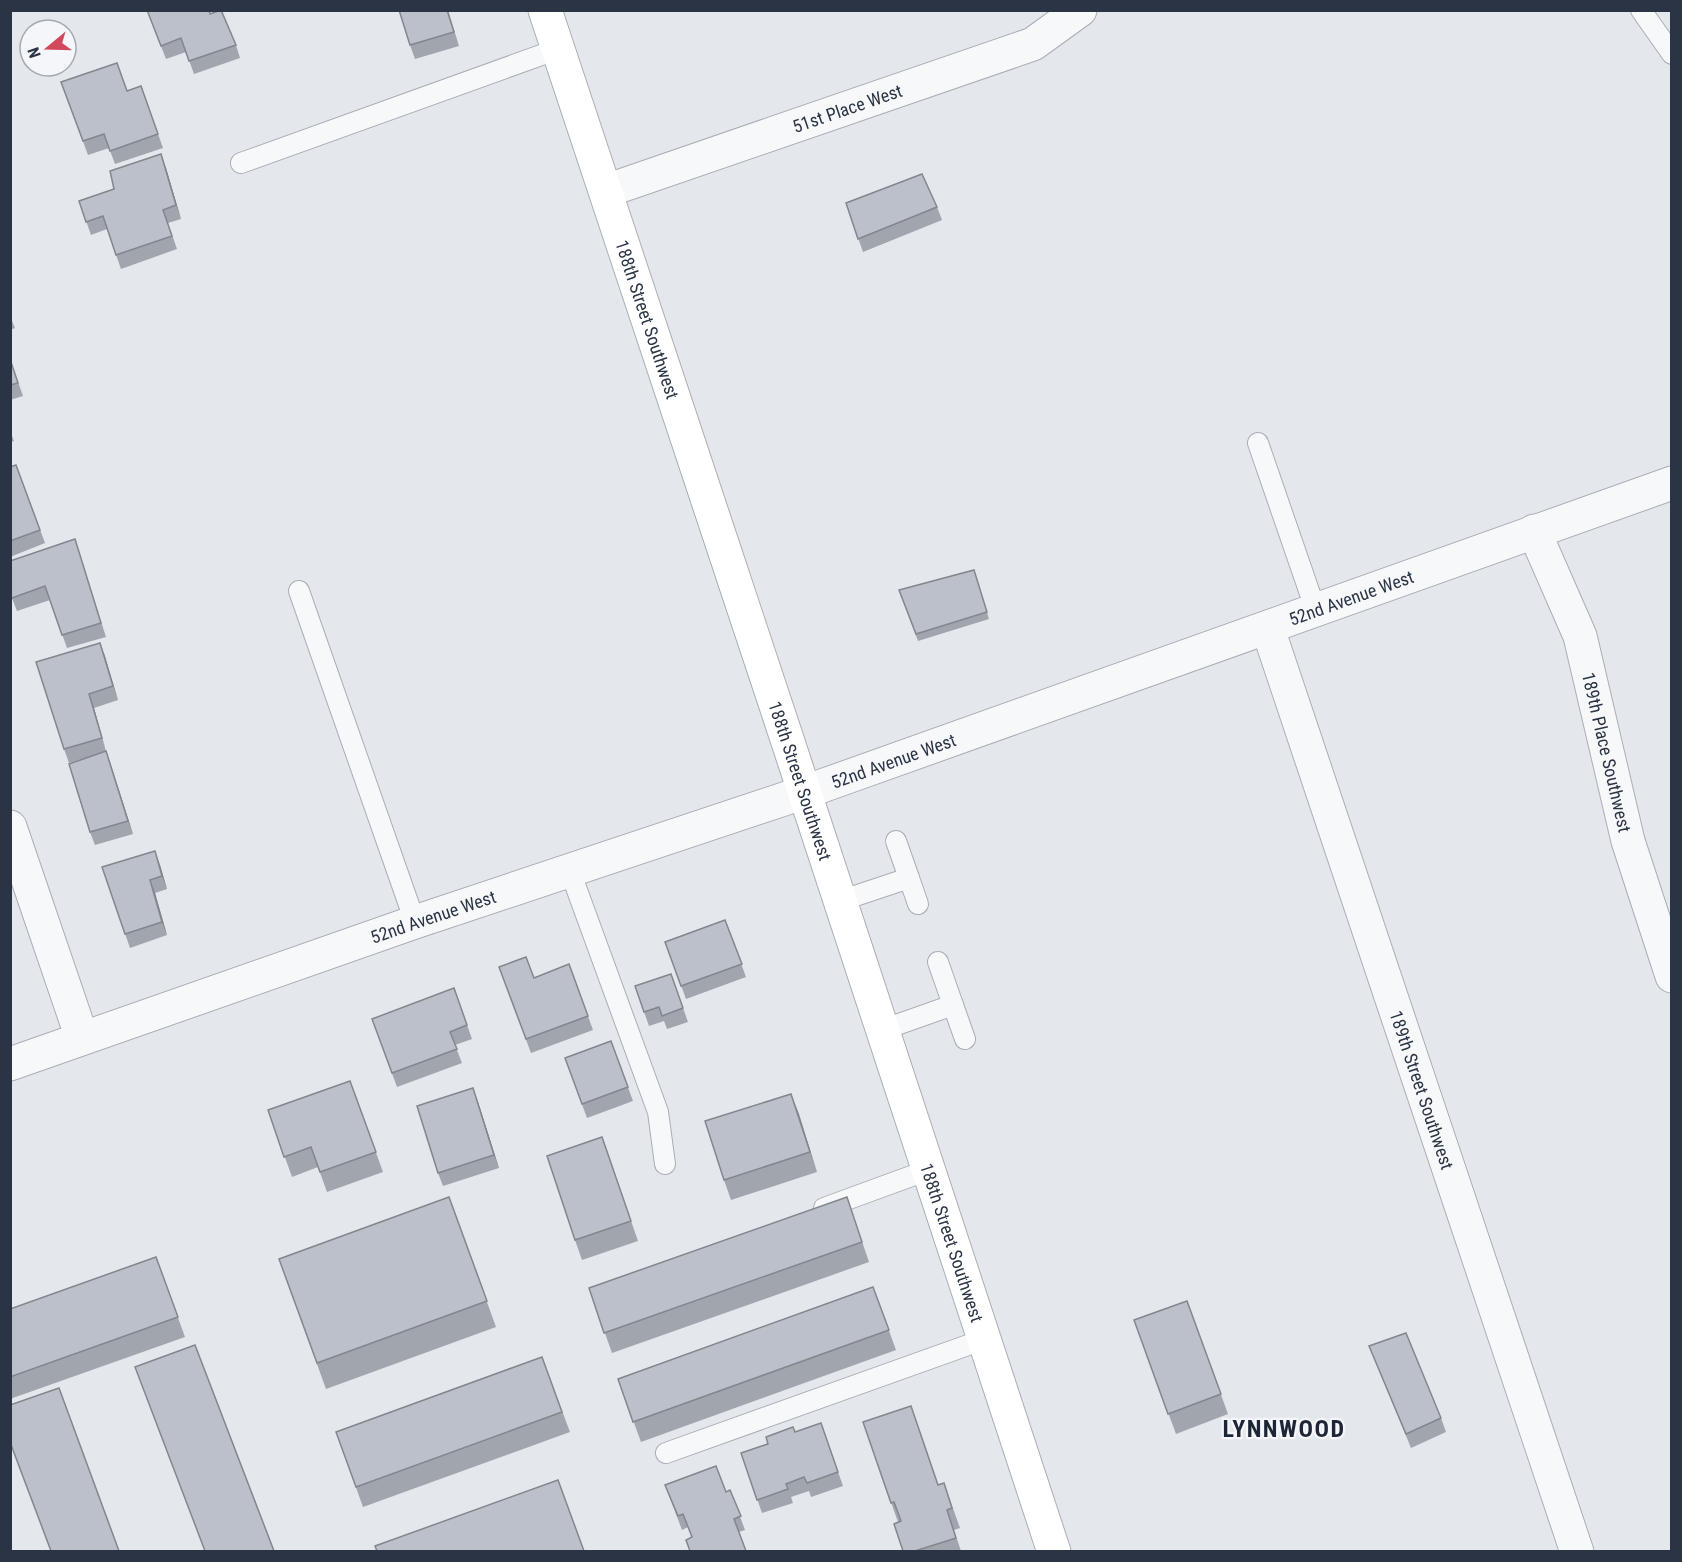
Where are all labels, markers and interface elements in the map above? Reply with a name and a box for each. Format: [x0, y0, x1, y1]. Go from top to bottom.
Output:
north arrow [18, 18, 78, 78]
text: N [24, 45, 45, 60]
street label: 51st Place West [790, 79, 905, 137]
street label: 188th Street Southwest [612, 237, 684, 401]
street label: 52nd Avenue West [1286, 565, 1416, 629]
street label: 189th Place Southwest [1578, 670, 1636, 834]
street label: 188th Street Southwest [765, 699, 837, 863]
street label: 52nd Avenue West [828, 729, 959, 792]
street label: 52nd Avenue West [367, 885, 498, 947]
street label: 189th Street Southwest [1386, 1008, 1459, 1172]
street label: 188th Street Southwest [916, 1160, 988, 1325]
district label: LYNNWOOD [1222, 1415, 1346, 1443]

